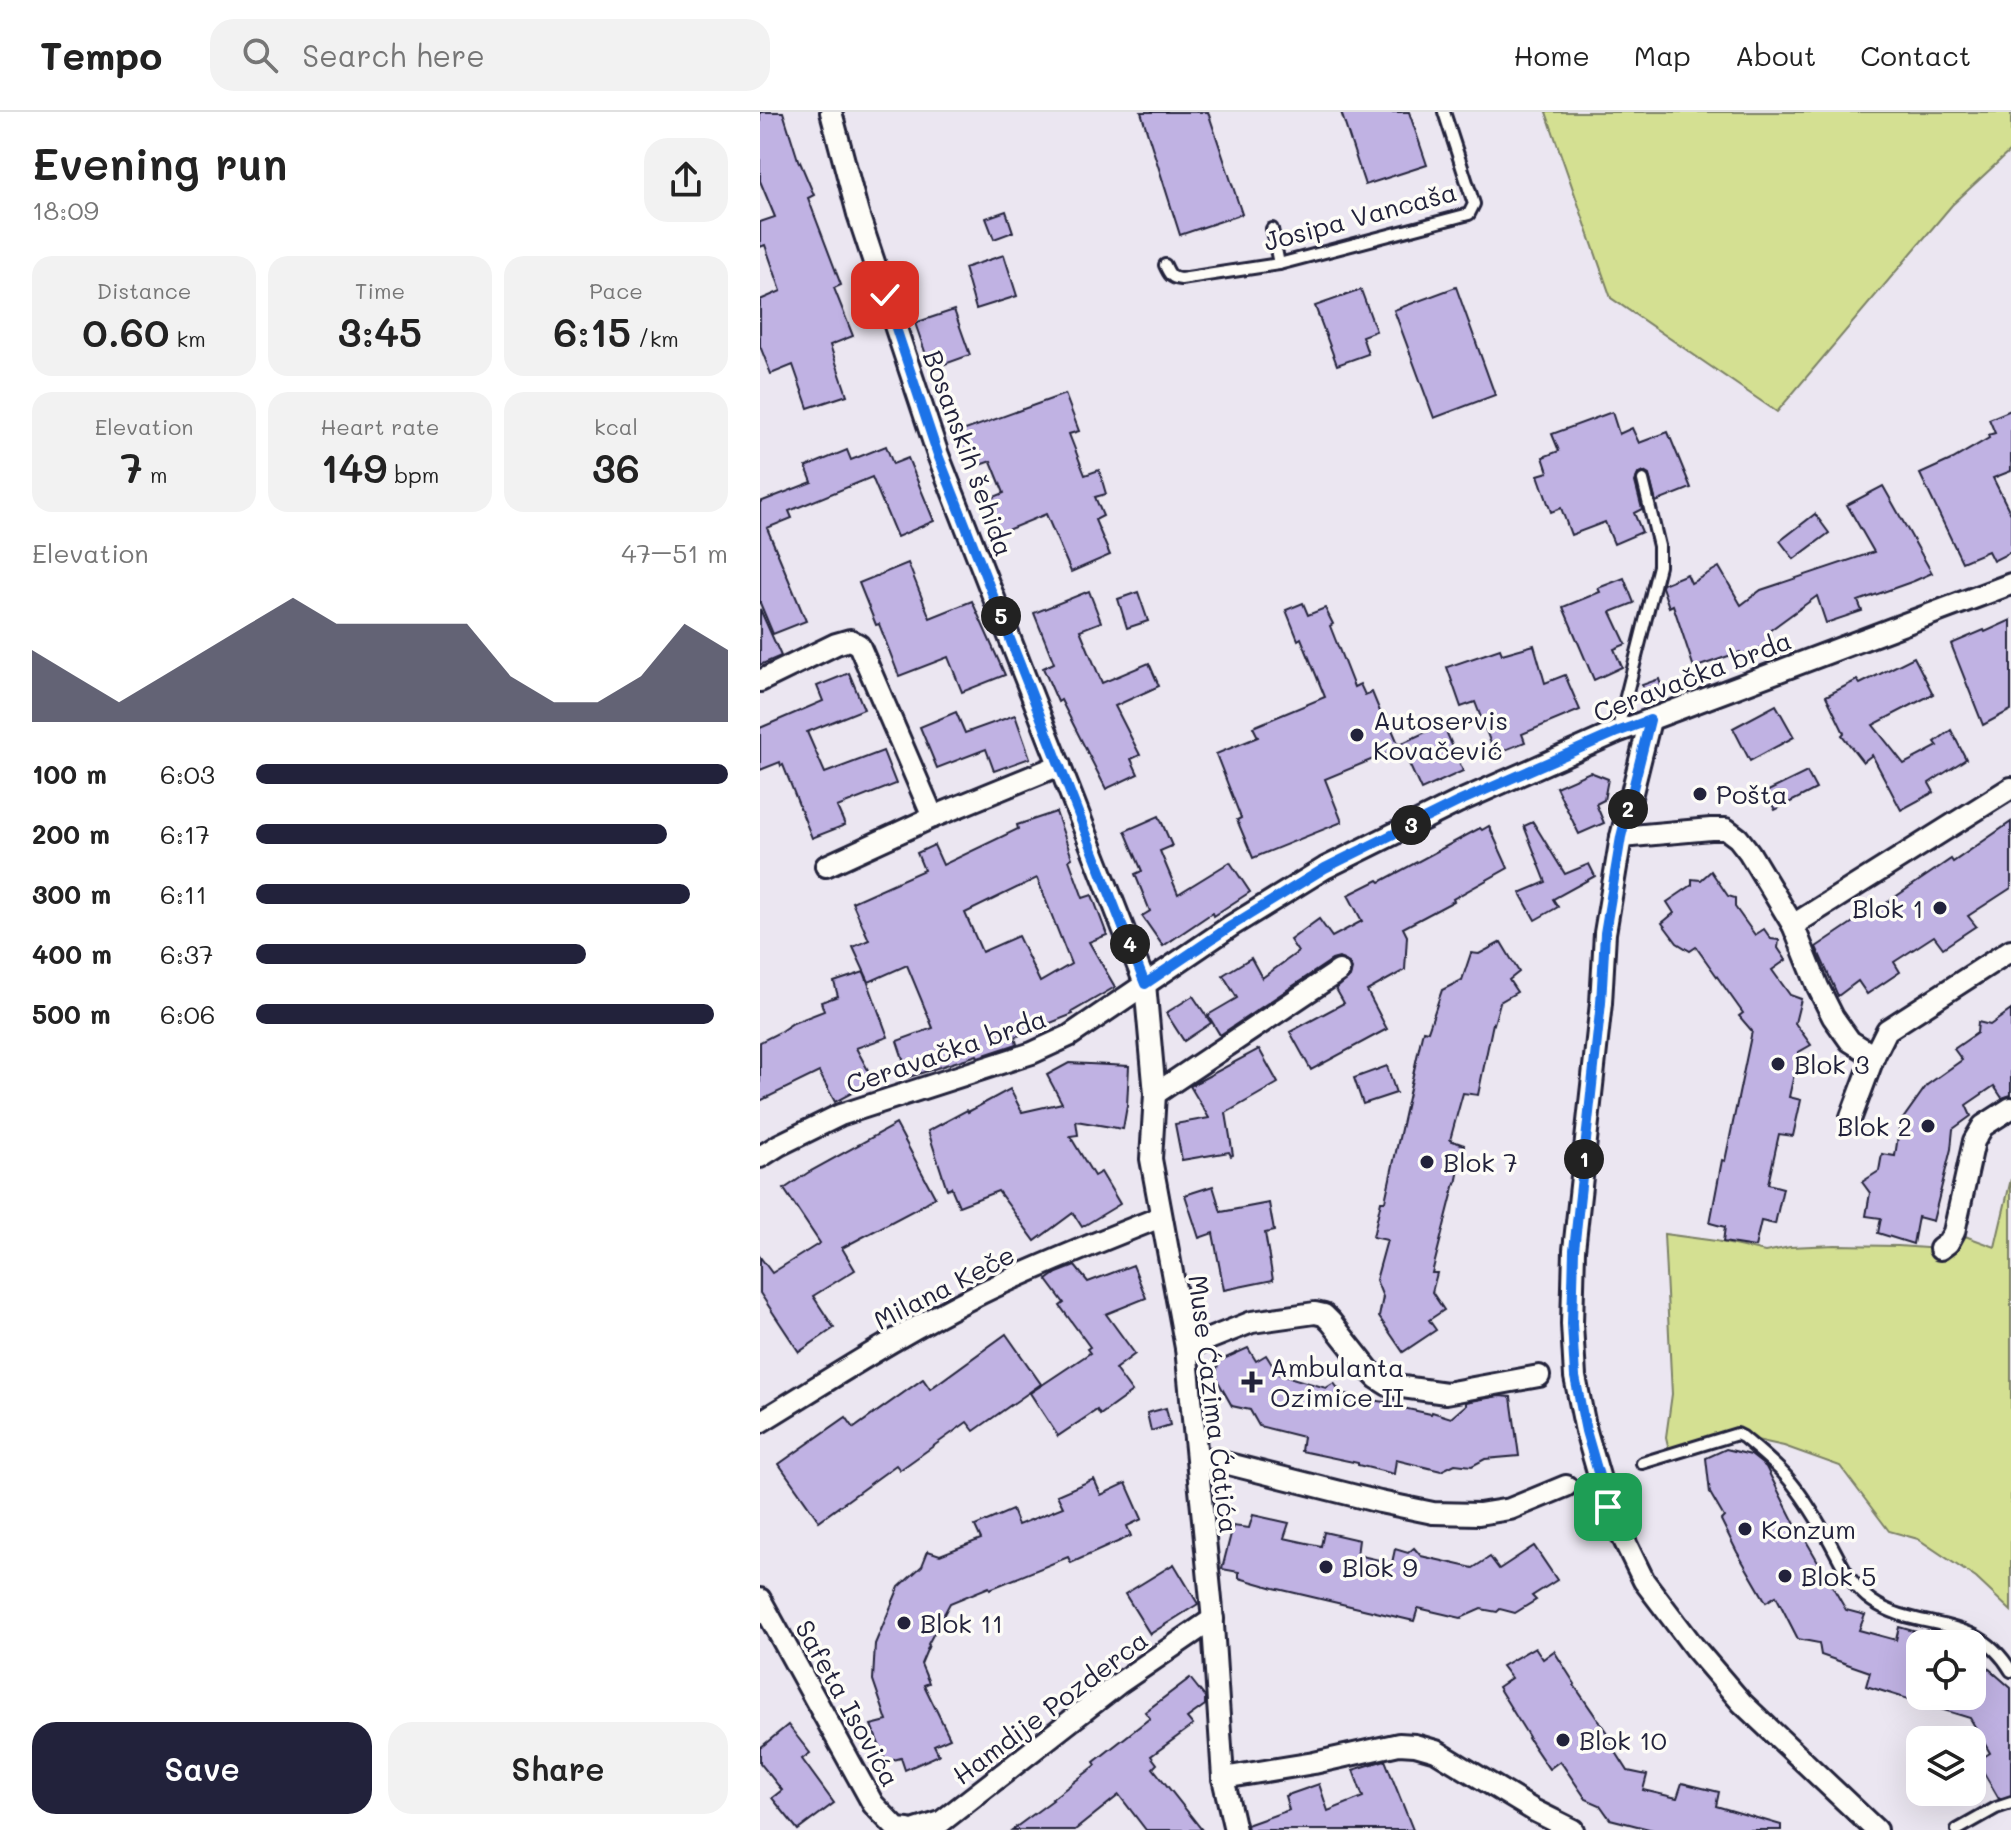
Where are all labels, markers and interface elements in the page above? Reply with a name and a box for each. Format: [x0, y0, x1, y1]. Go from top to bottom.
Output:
search box [210, 19, 770, 91]
text: Tempo [40, 30, 162, 80]
icon: search [238, 33, 282, 77]
text: Search here [302, 35, 485, 75]
text: Home [1514, 37, 1590, 73]
text: Map [1634, 37, 1691, 73]
text: About [1735, 37, 1816, 73]
text: Contact [1860, 37, 1971, 73]
text: Evening run [32, 134, 287, 191]
button: share [644, 138, 728, 222]
street label: Josipa Vancaša [1260, 174, 1460, 258]
text: 18:09 [32, 193, 99, 227]
pin [851, 261, 919, 329]
icon: check [863, 273, 907, 317]
text: Distance [97, 276, 191, 305]
text: Time [355, 276, 405, 305]
text: Pace [589, 276, 643, 305]
text: 0.60 [82, 305, 169, 357]
text: 3:45 [338, 305, 422, 357]
text: 6:15 [553, 305, 631, 357]
text: km [169, 324, 206, 353]
text: /km [631, 324, 679, 353]
street label: Bosanskih šehida [916, 345, 1022, 561]
text: Elevation [95, 412, 193, 441]
text: Heart rate [321, 412, 439, 441]
text: kcal [594, 412, 638, 441]
text: 7 [121, 441, 143, 493]
text: 149 [321, 441, 387, 493]
text: 36 [592, 441, 640, 493]
text: m [143, 460, 167, 489]
text: bpm [387, 460, 439, 489]
text: Elevation [32, 536, 149, 570]
text: 47–51 m [621, 536, 728, 570]
pin: 5 [981, 596, 1021, 636]
text: 5 [995, 601, 1007, 630]
street label: Ceravačka brda [1588, 623, 1796, 729]
place label: Autoservis Kovačević [1373, 703, 1508, 767]
marker: Autoservis Kovačević [1348, 726, 1366, 744]
text: 100 m [32, 757, 107, 791]
text: 6:03 [160, 757, 215, 791]
place label: Pošta [1716, 777, 1788, 811]
marker: Pošta [1691, 785, 1709, 803]
pin: 2 [1608, 789, 1648, 829]
text: 2 [1622, 794, 1634, 823]
pin: 3 [1391, 805, 1431, 845]
text: 3 [1404, 810, 1418, 839]
text: 200 m [32, 817, 110, 851]
text: 6:17 [160, 817, 210, 851]
text: 300 m [32, 877, 111, 911]
text: 6:11 [160, 877, 207, 911]
place label: Blok 1 [1852, 891, 1924, 925]
marker: Blok 1 [1931, 899, 1949, 917]
pin: 4 [1110, 924, 1150, 964]
text: 4 [1123, 929, 1137, 958]
text: 400 m [32, 937, 112, 971]
text: 6:37 [160, 937, 213, 971]
text: 500 m [32, 997, 111, 1031]
text: 6:06 [160, 997, 216, 1031]
street label: Ceravačka brda [841, 1001, 1051, 1101]
place label: Blok 3 [1794, 1047, 1869, 1081]
marker: Blok 3 [1769, 1055, 1787, 1073]
place label: Blok 2 [1837, 1109, 1912, 1143]
marker: Blok 2 [1919, 1117, 1937, 1135]
pin: 1 [1564, 1139, 1604, 1179]
text: 1 [1579, 1144, 1589, 1173]
place label: Blok 7 [1443, 1145, 1518, 1179]
marker: Blok 7 [1418, 1153, 1436, 1171]
street label: Milana Keče [868, 1237, 1020, 1337]
street label: Muse Ćazima Ćatića [1181, 1273, 1247, 1535]
place label: Ambulanta Ozimice II [1270, 1350, 1404, 1414]
marker: Ambulanta Ozimice II [1241, 1371, 1263, 1393]
pin [1574, 1473, 1642, 1541]
icon: arrive [1586, 1485, 1630, 1529]
place label: Konzum [1761, 1512, 1856, 1546]
marker: Konzum [1736, 1520, 1754, 1538]
place label: Blok 9 [1342, 1550, 1418, 1584]
marker: Blok 9 [1317, 1558, 1335, 1576]
place label: Blok 5 [1801, 1559, 1876, 1593]
marker: Blok 5 [1776, 1567, 1794, 1585]
place label: Blok 11 [920, 1606, 1003, 1640]
street label: Safeta Isovića [788, 1614, 908, 1792]
marker: Blok 11 [895, 1614, 913, 1632]
street label: Hamdije Pozderca [946, 1622, 1154, 1792]
map controls [1906, 1630, 1986, 1806]
button: locate [1906, 1630, 1986, 1710]
button: Save [32, 1722, 372, 1814]
button: Share [388, 1722, 728, 1814]
place label: Blok 10 [1579, 1723, 1667, 1757]
button: layers [1906, 1726, 1986, 1806]
marker: Blok 10 [1554, 1731, 1572, 1749]

